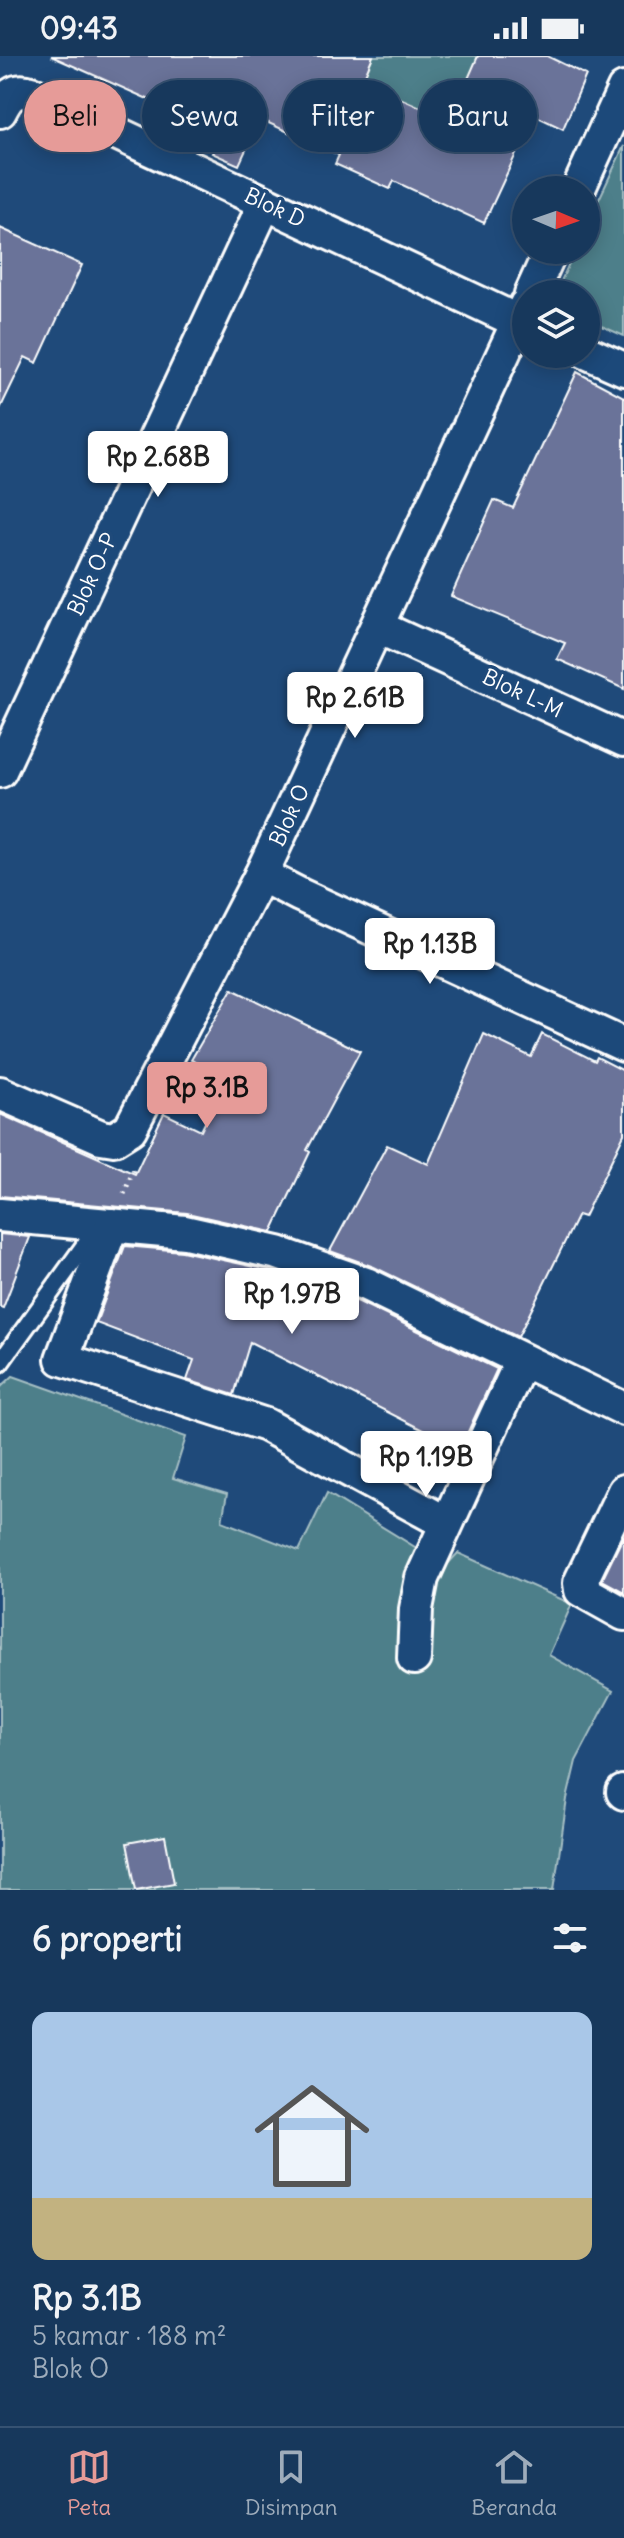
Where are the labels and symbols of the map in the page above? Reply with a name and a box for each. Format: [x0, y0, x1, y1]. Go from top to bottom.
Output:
north arrow [512, 176, 600, 264]
street label: Blok D [240, 181, 310, 233]
pin: Rp 2.68B [75, 431, 241, 499]
street label: Blok O-P [61, 528, 123, 620]
street label: Blok L-M [478, 662, 568, 724]
pin: Rp 2.61B [272, 672, 438, 740]
street label: Blok O [263, 780, 315, 850]
pin: Rp 1.13B [347, 918, 513, 986]
pin: Rp 3.1B [133, 1062, 281, 1130]
pin: Rp 1.97B [209, 1268, 375, 1336]
pin: Rp 1.19B [343, 1431, 509, 1499]

